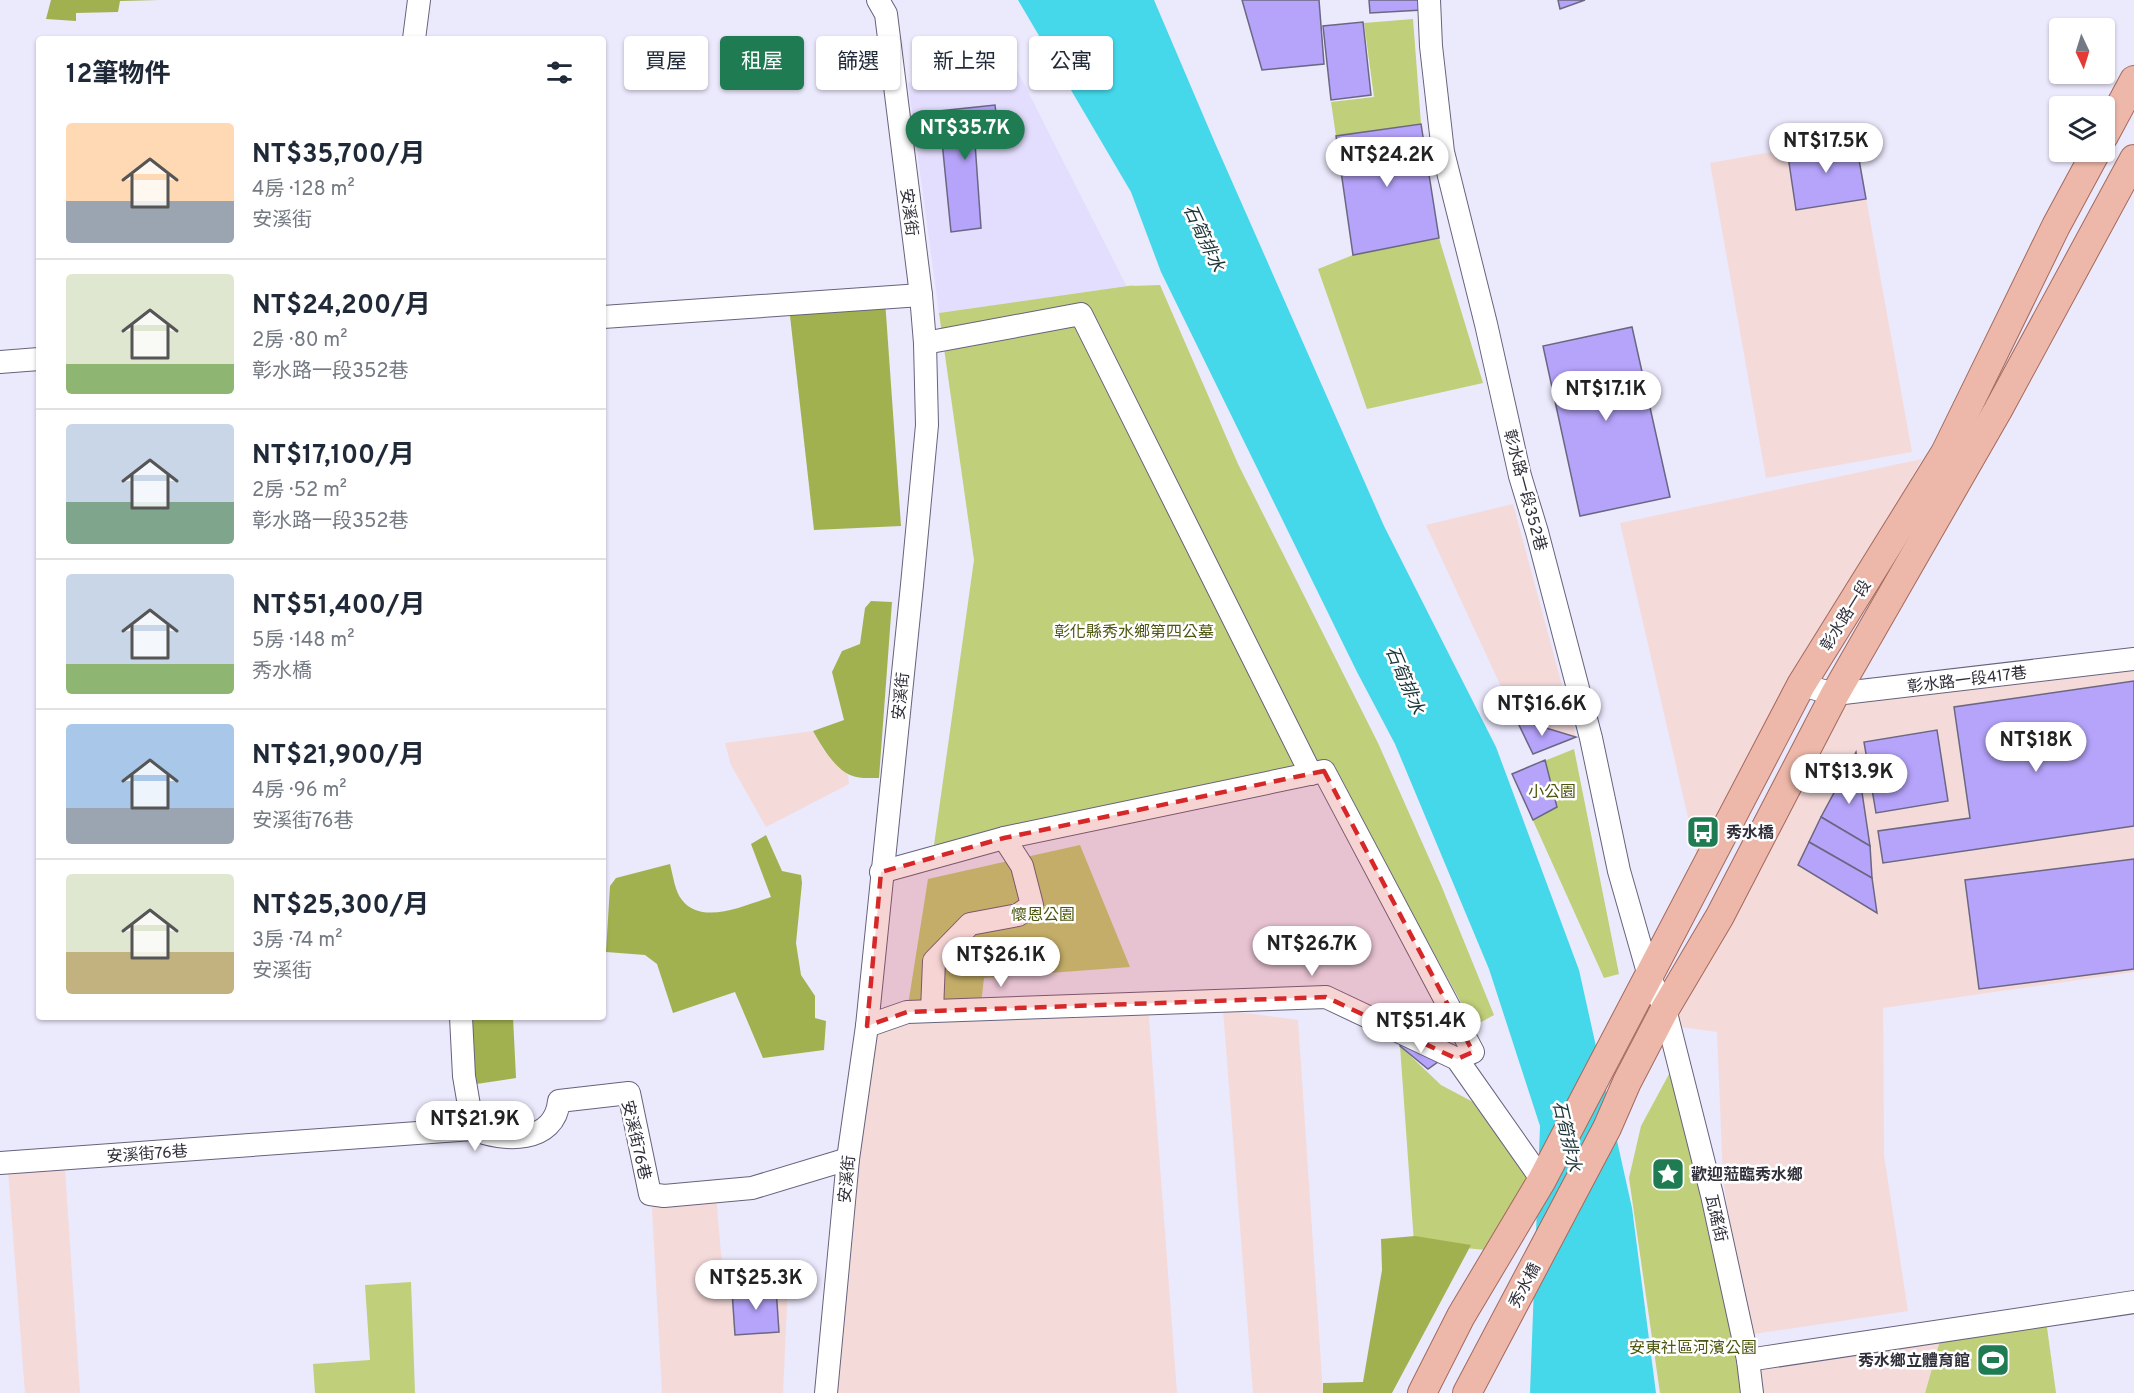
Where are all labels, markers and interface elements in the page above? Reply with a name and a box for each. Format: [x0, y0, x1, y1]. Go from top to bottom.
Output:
north arrow [2049, 18, 2115, 84]
map controls [2049, 18, 2115, 162]
chip: 買屋 [624, 36, 708, 90]
chip: 租屋 [720, 36, 804, 90]
chip: 篩選 [816, 36, 900, 90]
chip: 新上架 [912, 36, 1017, 90]
chip: 公寓 [1029, 36, 1113, 90]
icon: filters [543, 56, 576, 89]
text: 12筆物件 [66, 59, 170, 92]
button: layers [2049, 96, 2115, 162]
pin: NT$35.7K [903, 110, 1027, 161]
text: NT$35.7K [920, 116, 1010, 142]
pin: NT$17.5K [1764, 123, 1888, 174]
text: NT$17.5K [1783, 129, 1869, 155]
pin: NT$24.2K [1325, 137, 1449, 188]
text: NT$35,700/月 [252, 139, 426, 172]
text: NT$24.2K [1340, 143, 1434, 169]
icon: home [114, 147, 186, 219]
text: 4房 · 128 m² [252, 177, 355, 203]
street label: 安溪街 [895, 187, 921, 237]
water label: 石筍排水 [1177, 201, 1229, 277]
text: 安溪街 [252, 208, 312, 234]
text: NT$24,200/月 [252, 290, 431, 323]
icon: home [114, 298, 186, 370]
text: 2房 · 80 m² [252, 328, 347, 354]
text: 彰水路一段352巷 [252, 359, 409, 385]
pin: NT$17.1K [1544, 371, 1668, 422]
text: NT$17.1K [1565, 377, 1647, 403]
street label: 彰水路一段352巷 [1498, 427, 1550, 554]
text: NT$17,100/月 [252, 440, 415, 473]
icon: home [114, 448, 186, 520]
text: 2房 · 52 m² [252, 478, 347, 504]
text: 彰水路一段352巷 [252, 509, 409, 535]
street label: 彰水路一段 [1817, 577, 1876, 655]
text: NT$51,400/月 [252, 590, 426, 623]
icon: home [114, 598, 186, 670]
park label: 彰化縣秀水鄉第四公墓 [1054, 623, 1214, 643]
text: 5房 · 148 m² [252, 628, 354, 654]
water label: 石筍排水 [1379, 643, 1429, 719]
text: 秀水橋 [252, 659, 312, 685]
street label: 彰水路一段417巷 [1906, 664, 2028, 698]
street label: 安溪街 [890, 671, 914, 721]
pin: NT$16.6K [1480, 686, 1604, 737]
text: NT$16.6K [1497, 692, 1587, 718]
pin: NT$18K [1987, 722, 2085, 773]
text: NT$18K [1999, 728, 2073, 754]
text: NT$21,900/月 [252, 740, 425, 773]
icon: home [114, 748, 186, 820]
pin: NT$13.9K [1787, 754, 1911, 805]
text: NT$13.9K [1804, 760, 1894, 786]
text: 4房 · 96 m² [252, 778, 347, 804]
park label: 小公園 [1528, 783, 1576, 803]
text: 安溪街76巷 [252, 809, 353, 835]
bus stop icon: 秀水橋 [1685, 814, 1721, 850]
place label: 秀水橋 [1726, 824, 1774, 844]
text: NT$25,300/月 [252, 890, 429, 923]
icon: home [114, 898, 186, 970]
park label: 懷恩公園 [1011, 906, 1075, 926]
pin: NT$26.7K [1250, 926, 1374, 977]
text: 3房 · 74 m² [252, 928, 342, 954]
text: NT$26.7K [1267, 932, 1357, 958]
pin: NT$26.1K [939, 937, 1063, 988]
text: NT$26.1K [956, 943, 1046, 969]
text: 安溪街 [252, 959, 312, 985]
pin: NT$51.4K [1359, 1003, 1483, 1054]
text: NT$51.4K [1376, 1009, 1466, 1035]
street label: 安溪街76巷 [616, 1099, 654, 1182]
water label: 石筍排水 [1546, 1099, 1585, 1175]
pin: NT$21.9K [413, 1101, 537, 1152]
text: NT$21.9K [430, 1107, 520, 1133]
street label: 安溪街76巷 [106, 1142, 188, 1168]
street label: 安溪街 [836, 1154, 860, 1204]
place icon: 歡迎蒞臨秀水鄉 [1650, 1156, 1686, 1192]
place label: 歡迎蒞臨秀水鄉 [1691, 1166, 1803, 1186]
street label: 瓦磘街 [1700, 1193, 1730, 1244]
pin: NT$25.3K [694, 1260, 818, 1311]
street label: 秀水橋 [1506, 1260, 1546, 1312]
text: NT$25.3K [709, 1266, 803, 1292]
park label: 安東社區河濱公園 [1629, 1339, 1757, 1359]
sports icon: 秀水鄉立體育館 [1975, 1342, 2011, 1378]
place label: 秀水鄉立體育館 [1858, 1352, 1970, 1372]

